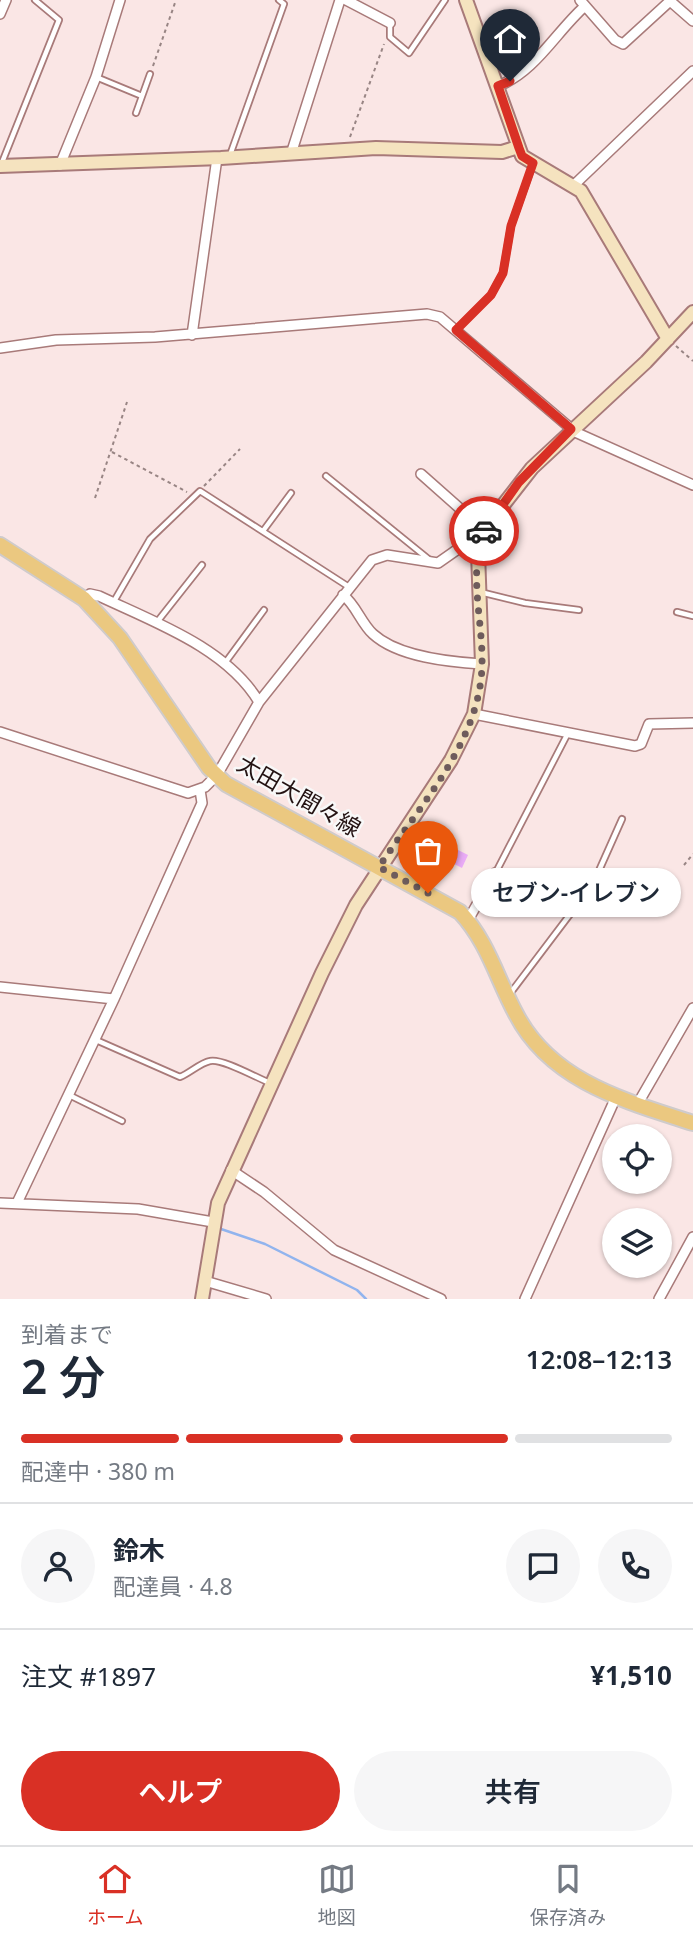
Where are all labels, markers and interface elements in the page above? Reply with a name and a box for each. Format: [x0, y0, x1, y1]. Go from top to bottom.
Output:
pin [480, 9, 540, 81]
icon: home [491, 20, 529, 58]
courier [449, 496, 519, 566]
icon: car [465, 512, 503, 550]
street label: 太田大間々線 [232, 747, 367, 843]
pin [398, 821, 458, 893]
icon: bag [409, 832, 447, 870]
callout: セブン-イレブン [470, 868, 680, 917]
text: セブン-イレブン [492, 876, 660, 908]
map controls [602, 1124, 672, 1278]
button: locate [602, 1124, 672, 1194]
button: layers [602, 1208, 672, 1278]
text: 到着まで [21, 1318, 113, 1350]
text: 12:08–12:13 [526, 1341, 672, 1377]
text: 2 分 [21, 1345, 105, 1407]
text: 配達中 · 380 m [21, 1455, 175, 1487]
button: person [21, 1529, 95, 1603]
button: chat [506, 1529, 580, 1603]
button: phone [598, 1529, 672, 1603]
text: 鈴木 [113, 1532, 165, 1568]
text: 配達員 · 4.8 [113, 1570, 233, 1602]
text: ¥1,510 [590, 1657, 672, 1693]
text: 注文 #1897 [21, 1658, 156, 1694]
button: ヘルプ [21, 1751, 340, 1831]
button: 共有 [354, 1751, 672, 1831]
tab: ホーム [87, 1860, 144, 1930]
tab: 地図 [318, 1860, 356, 1930]
tab: 保存済み [530, 1860, 606, 1930]

